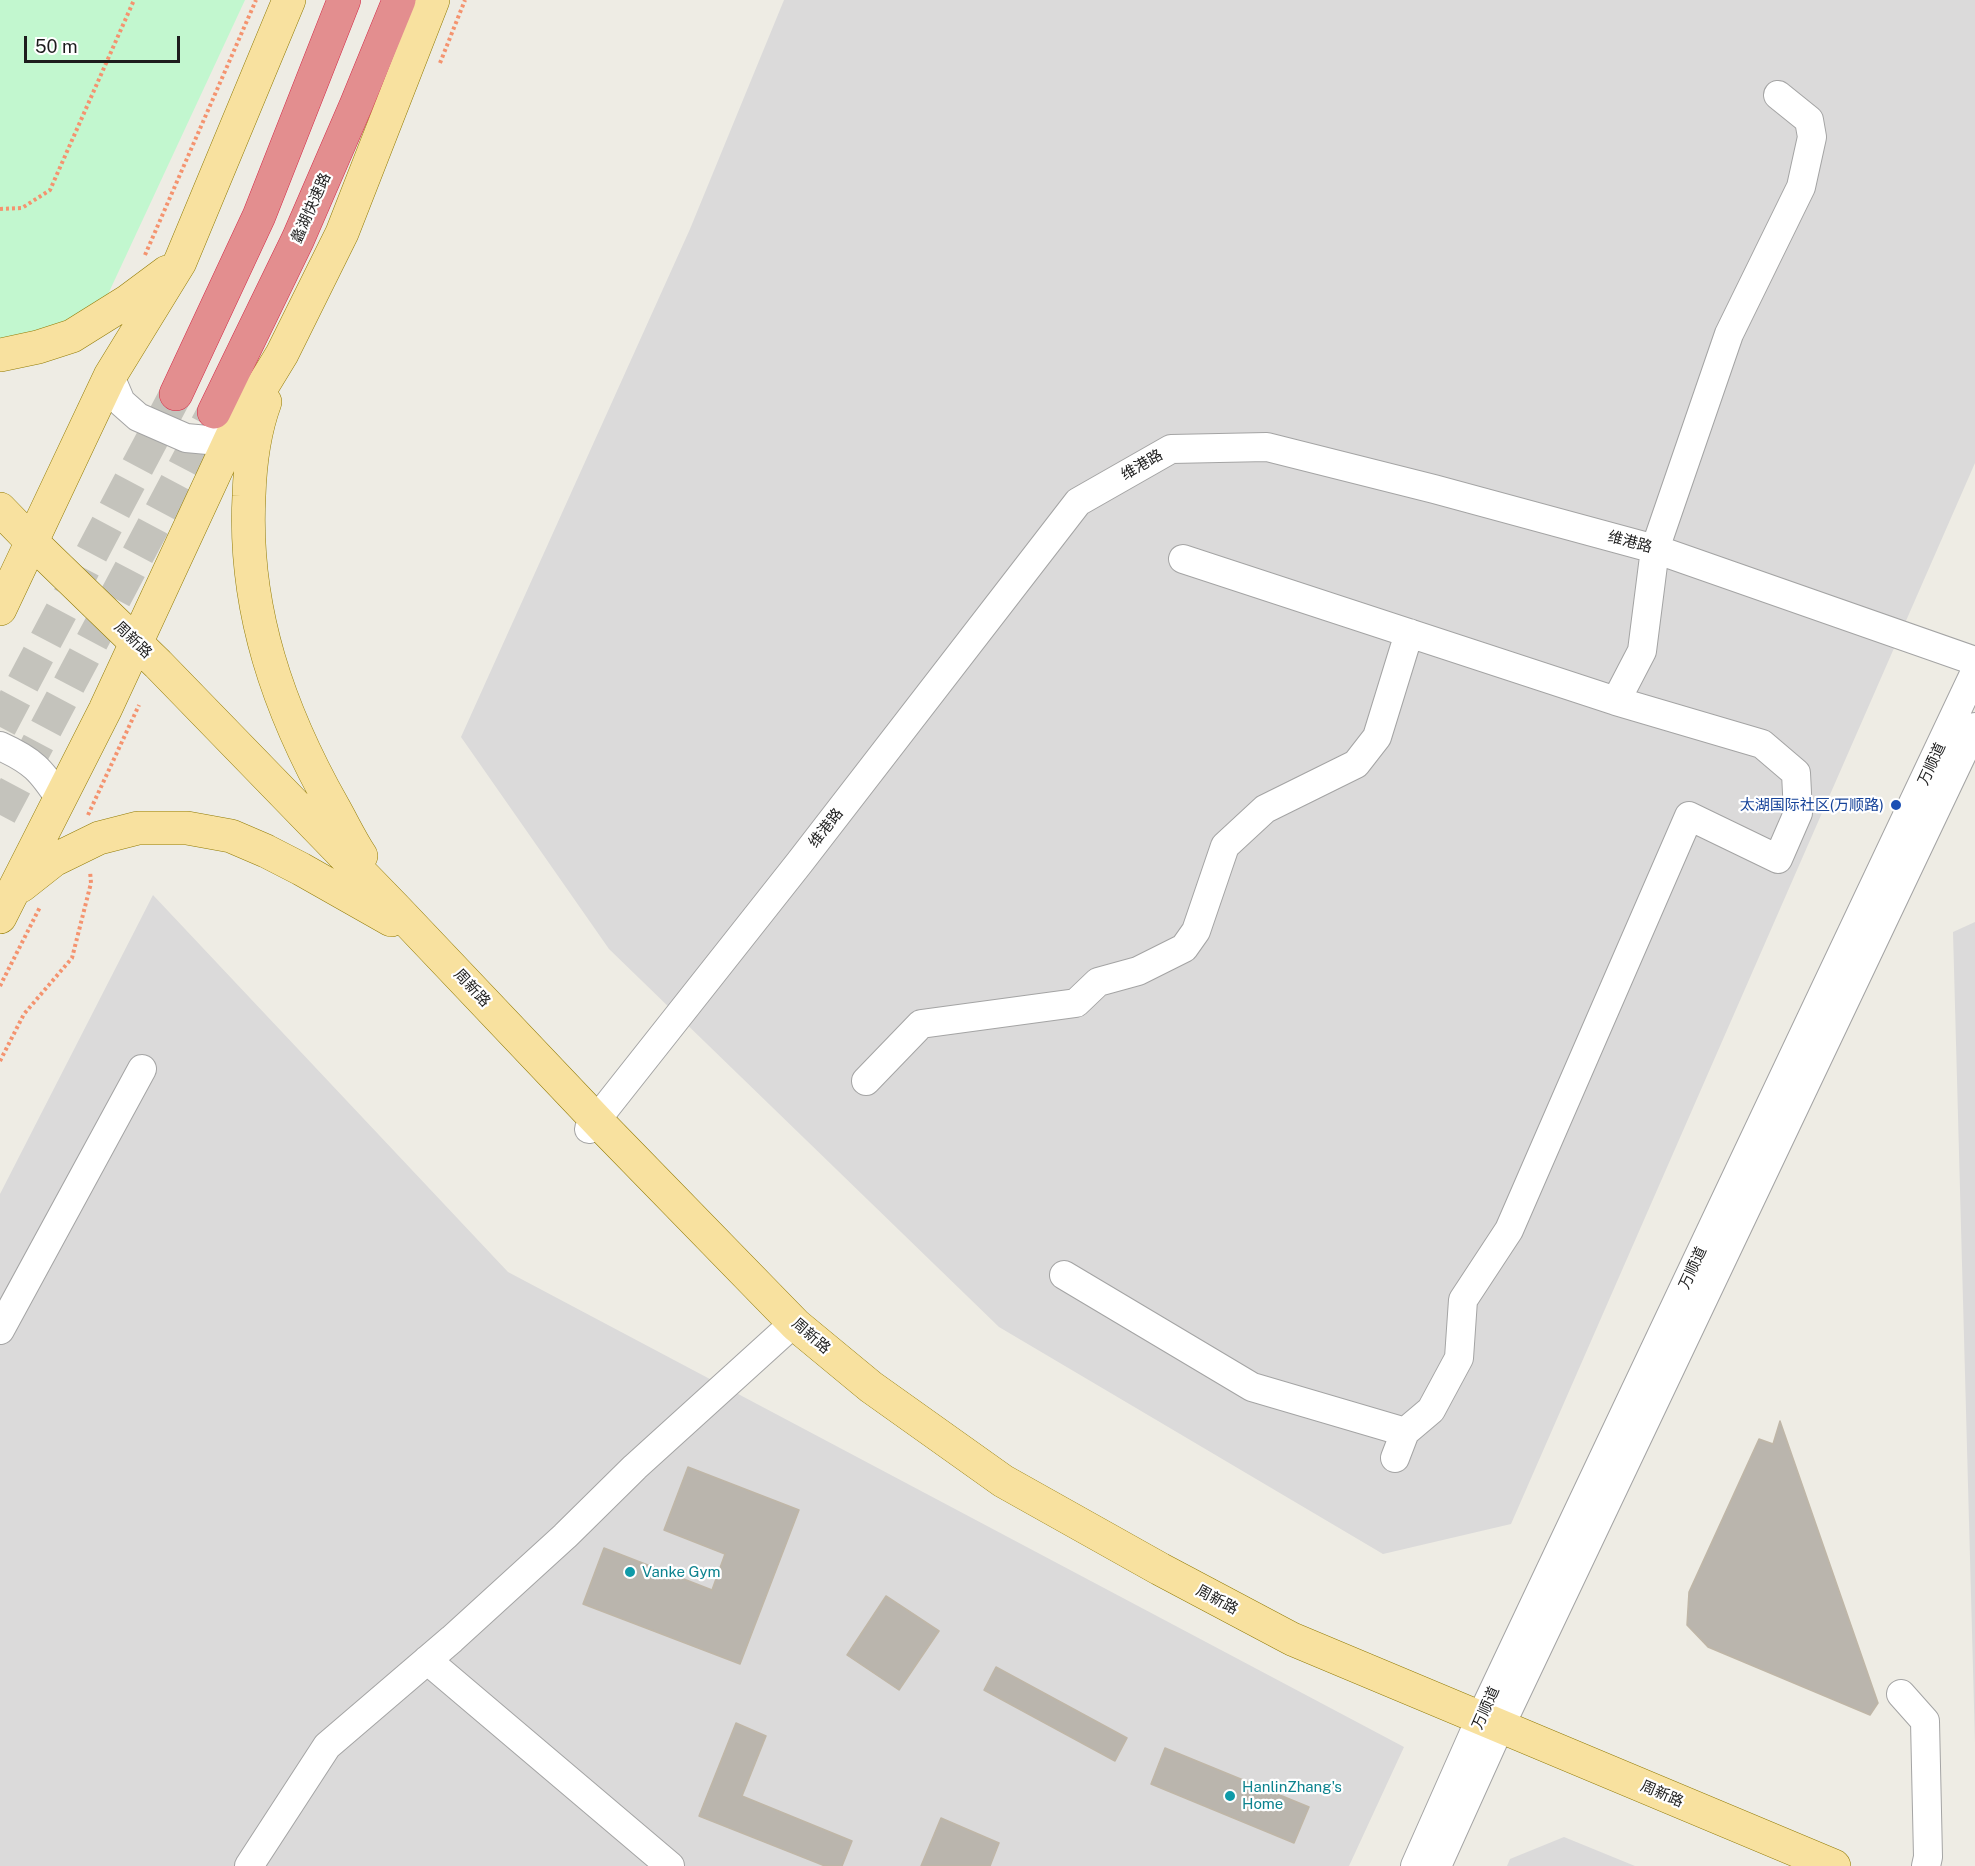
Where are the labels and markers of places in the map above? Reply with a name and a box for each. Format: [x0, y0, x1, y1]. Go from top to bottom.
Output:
place label: 太湖国际社区(万顺路) [1740, 796, 1884, 814]
marker: 太湖国际社区(万顺路) [1889, 798, 1903, 812]
place label: Vanke Gym [642, 1563, 721, 1581]
marker: Vanke Gym [623, 1565, 637, 1579]
place label: HanlinZhang's Home [1242, 1778, 1342, 1813]
marker: HanlinZhang's Home [1223, 1789, 1237, 1803]

